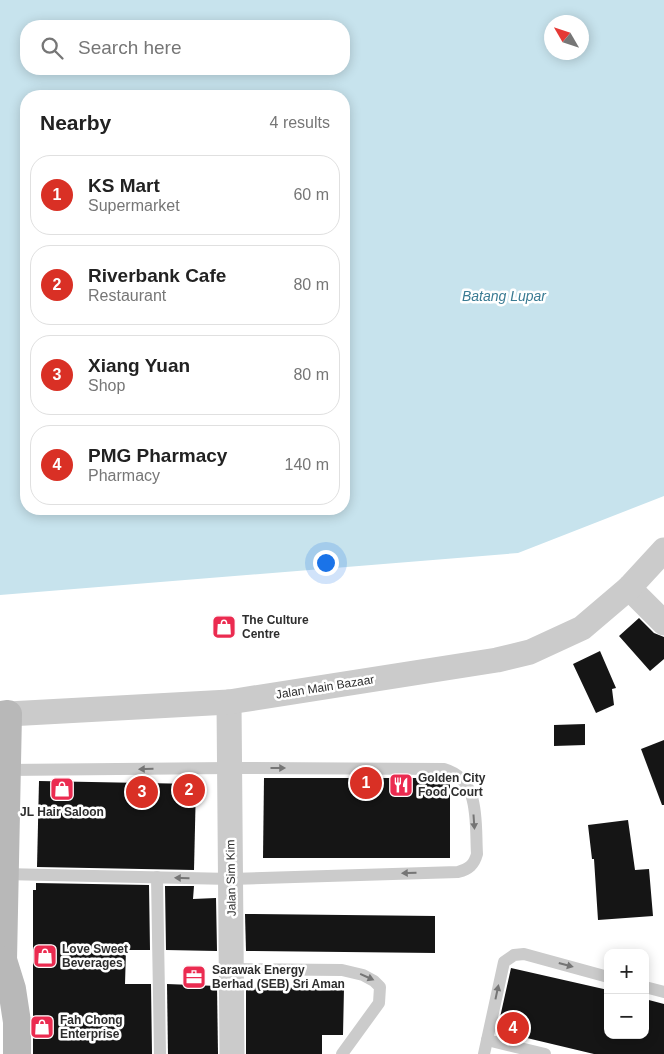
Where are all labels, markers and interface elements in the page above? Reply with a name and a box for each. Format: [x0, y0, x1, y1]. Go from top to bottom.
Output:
north arrow [544, 15, 589, 60]
search box [20, 20, 350, 75]
icon: search [38, 34, 66, 62]
text: Search here [78, 37, 182, 58]
text: Nearby [40, 111, 111, 134]
text: 4 results [270, 114, 330, 131]
text: KS Mart [88, 175, 160, 196]
text: 1 [53, 186, 61, 203]
text: 60 m [293, 186, 329, 203]
text: Supermarket [88, 197, 180, 214]
text: Riverbank Cafe [88, 265, 226, 286]
text: 2 [53, 276, 61, 293]
text: 80 m [293, 276, 329, 293]
text: Restaurant [88, 287, 166, 304]
water label: Batang Lupar [462, 288, 547, 304]
text: Xiang Yuan [88, 355, 190, 376]
text: 3 [53, 366, 61, 383]
text: 80 m [293, 366, 329, 383]
text: Shop [88, 377, 125, 394]
text: PMG Pharmacy [88, 445, 227, 466]
text: 4 [53, 456, 61, 473]
text: 140 m [285, 456, 329, 473]
text: Pharmacy [88, 467, 160, 484]
your location [313, 550, 339, 576]
place label: The Culture Centre [242, 613, 309, 641]
shop icon: The Culture Centre [211, 614, 237, 640]
street label: Jalan Main Bazaar [275, 672, 375, 702]
one-way arrow [271, 764, 287, 772]
pin: 1 [350, 764, 382, 802]
one-way arrow [138, 765, 154, 773]
pin: 2 [173, 771, 205, 809]
place label: Golden City Food Court [418, 771, 486, 799]
restaurant icon: Golden City Food Court [388, 772, 414, 798]
pin: 3 [126, 773, 158, 811]
shop icon: JL Hair Saloon [49, 776, 75, 802]
place label: JL Hair Saloon [20, 805, 104, 819]
one-way arrow [471, 814, 479, 830]
street label: Jalan Sim Kim [223, 840, 239, 916]
one-way arrow [401, 870, 417, 878]
one-way arrow [174, 874, 190, 882]
place label: Love Sweet Beverages [62, 942, 128, 970]
shop icon: Love Sweet Beverages [32, 943, 58, 969]
map controls [604, 949, 649, 1039]
button: + [604, 949, 649, 994]
one-way arrow [558, 962, 573, 970]
place label: Sarawak Energy Berhad (SEB) Sri Aman [212, 963, 345, 991]
office icon: Sarawak Energy Berhad (SEB) Sri Aman [181, 964, 207, 990]
one-way arrow [360, 974, 374, 982]
one-way arrow [494, 984, 502, 1000]
button: − [604, 994, 649, 1039]
pin: 4 [497, 1009, 529, 1047]
place label: Fah Chong Enterprise [60, 1013, 123, 1041]
shop icon: Fah Chong Enterprise [29, 1014, 55, 1040]

